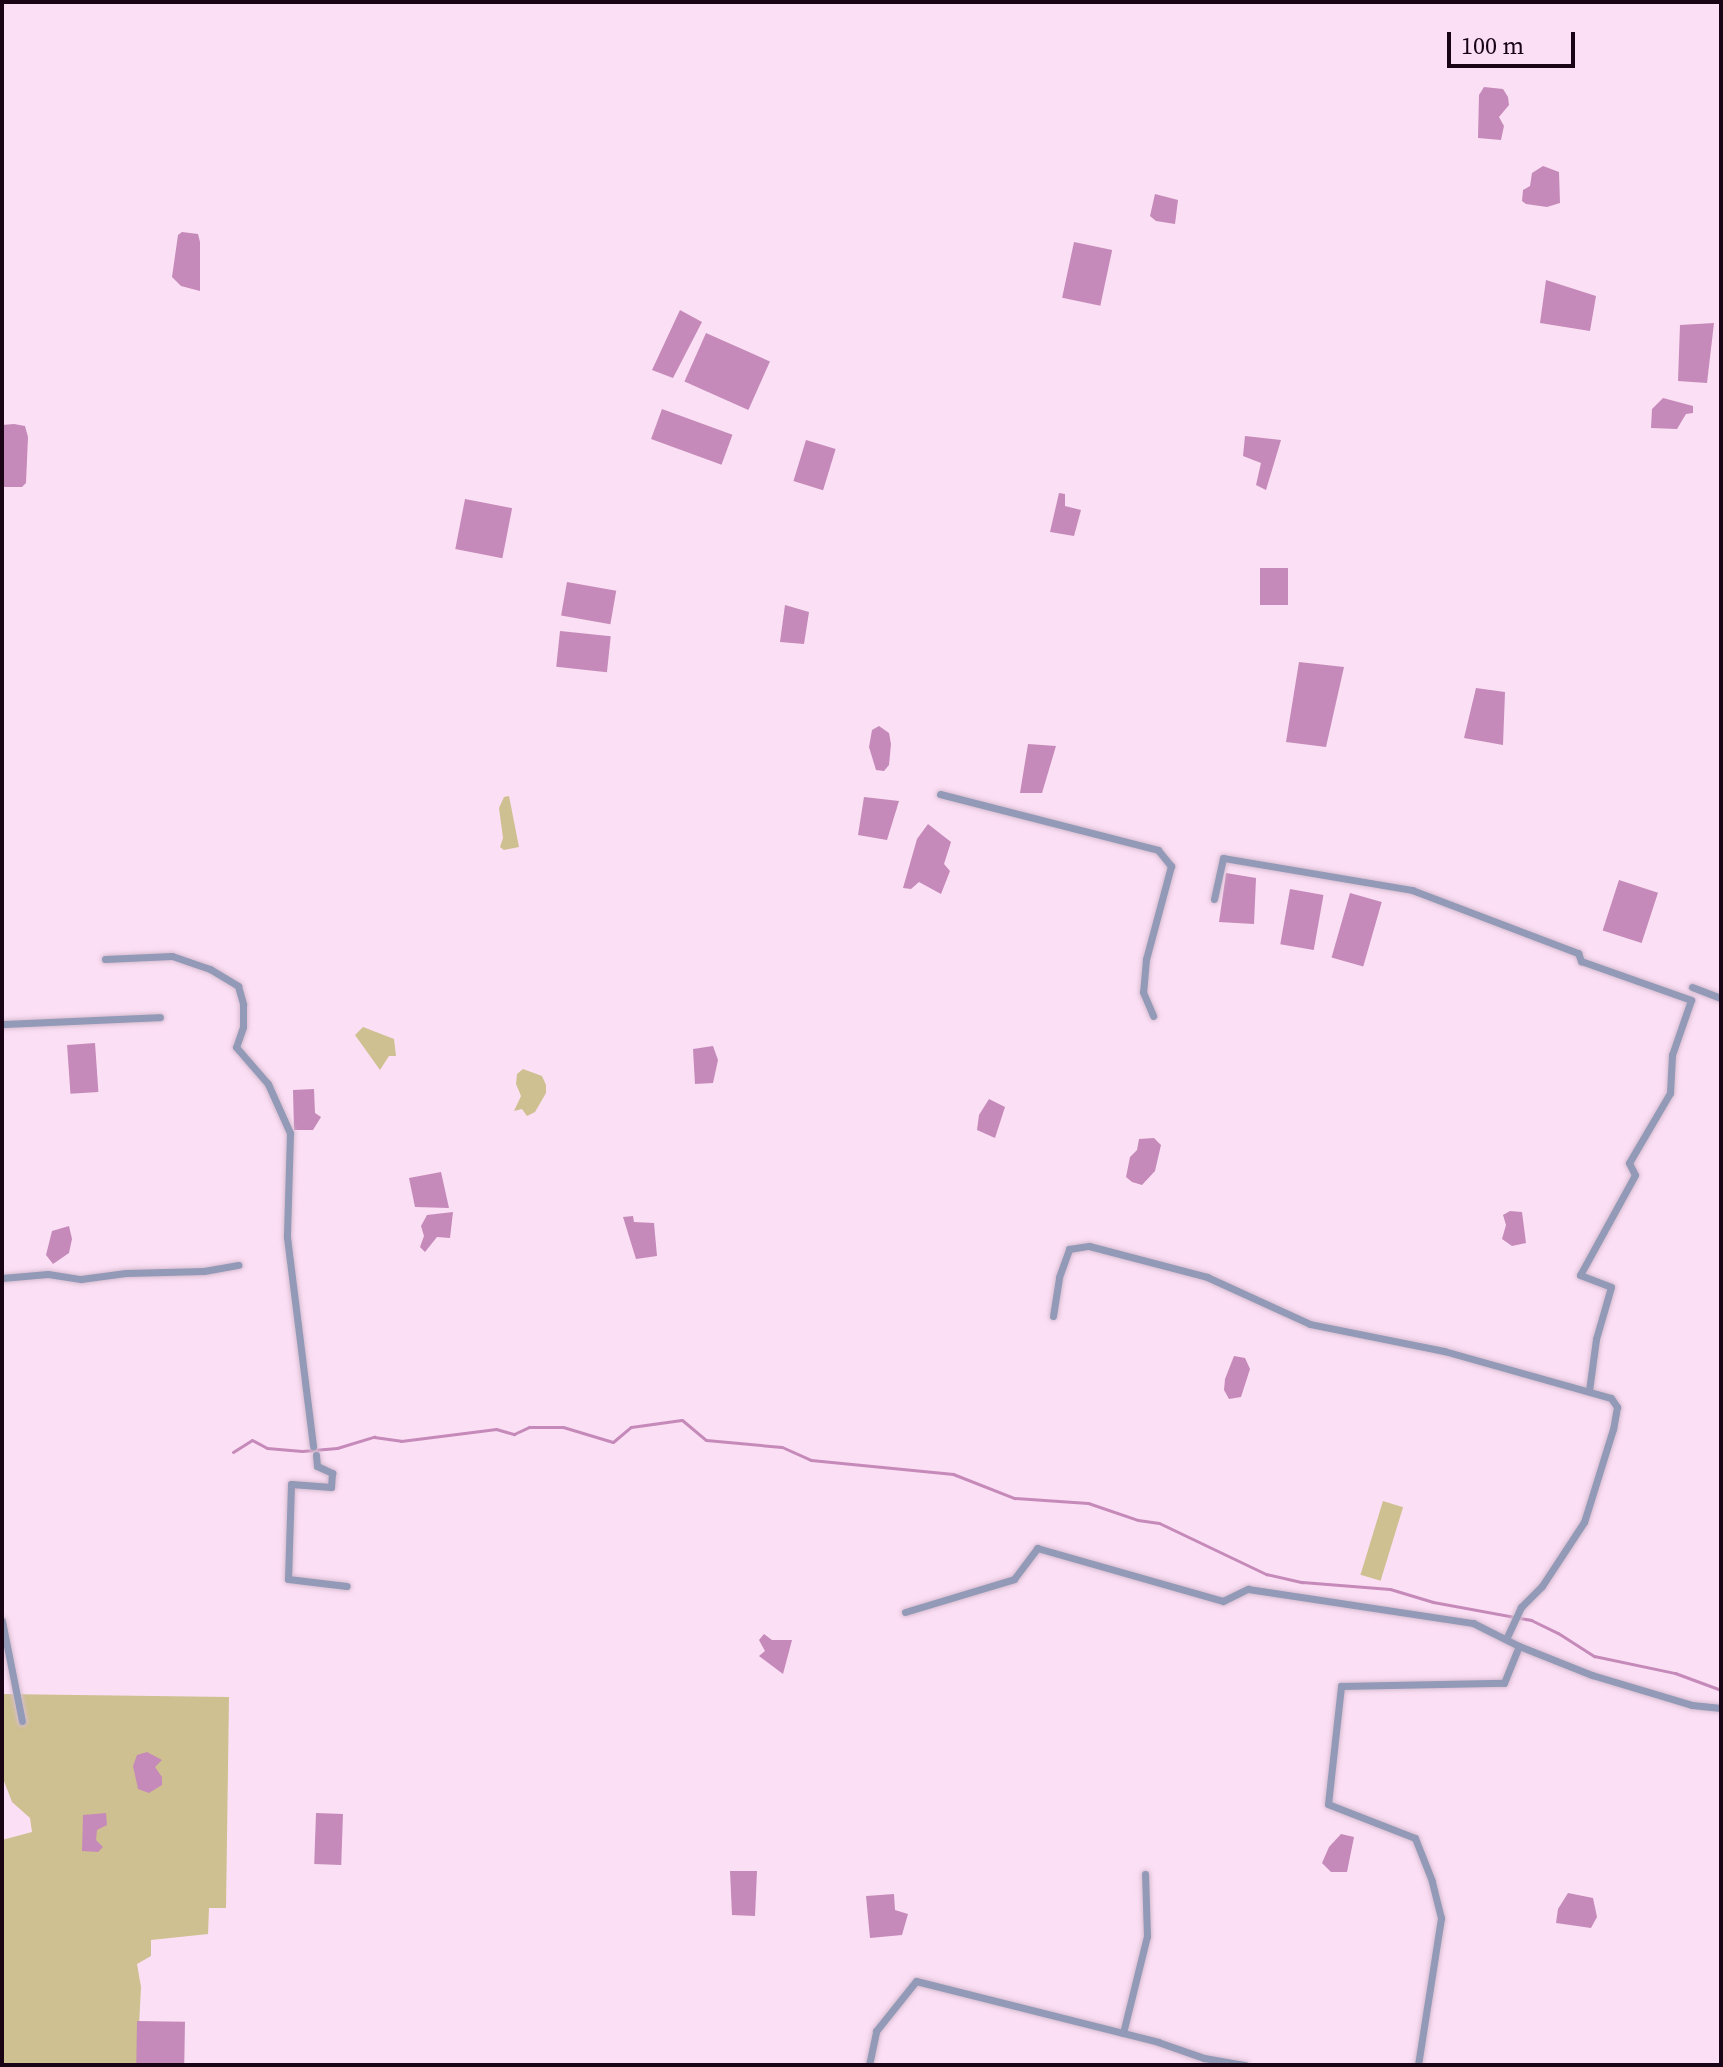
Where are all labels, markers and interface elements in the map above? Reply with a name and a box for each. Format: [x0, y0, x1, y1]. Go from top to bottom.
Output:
scale bar [1451, 16, 1579, 66]
text: 100 m [1461, 29, 1524, 62]

